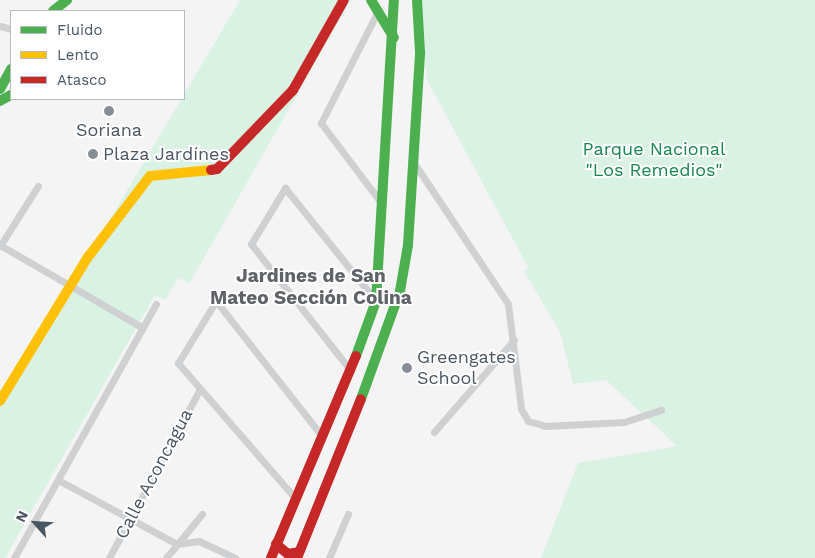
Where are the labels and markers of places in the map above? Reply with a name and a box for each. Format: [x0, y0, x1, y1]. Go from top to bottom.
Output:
marker: Soriana [103, 105, 115, 117]
place label: Soriana [76, 119, 142, 141]
place label: Plaza Jardínes [103, 143, 230, 165]
marker: Plaza Jardínes [87, 148, 99, 160]
place label: Greengates School [417, 347, 516, 389]
marker: Greengates School [401, 362, 413, 374]

